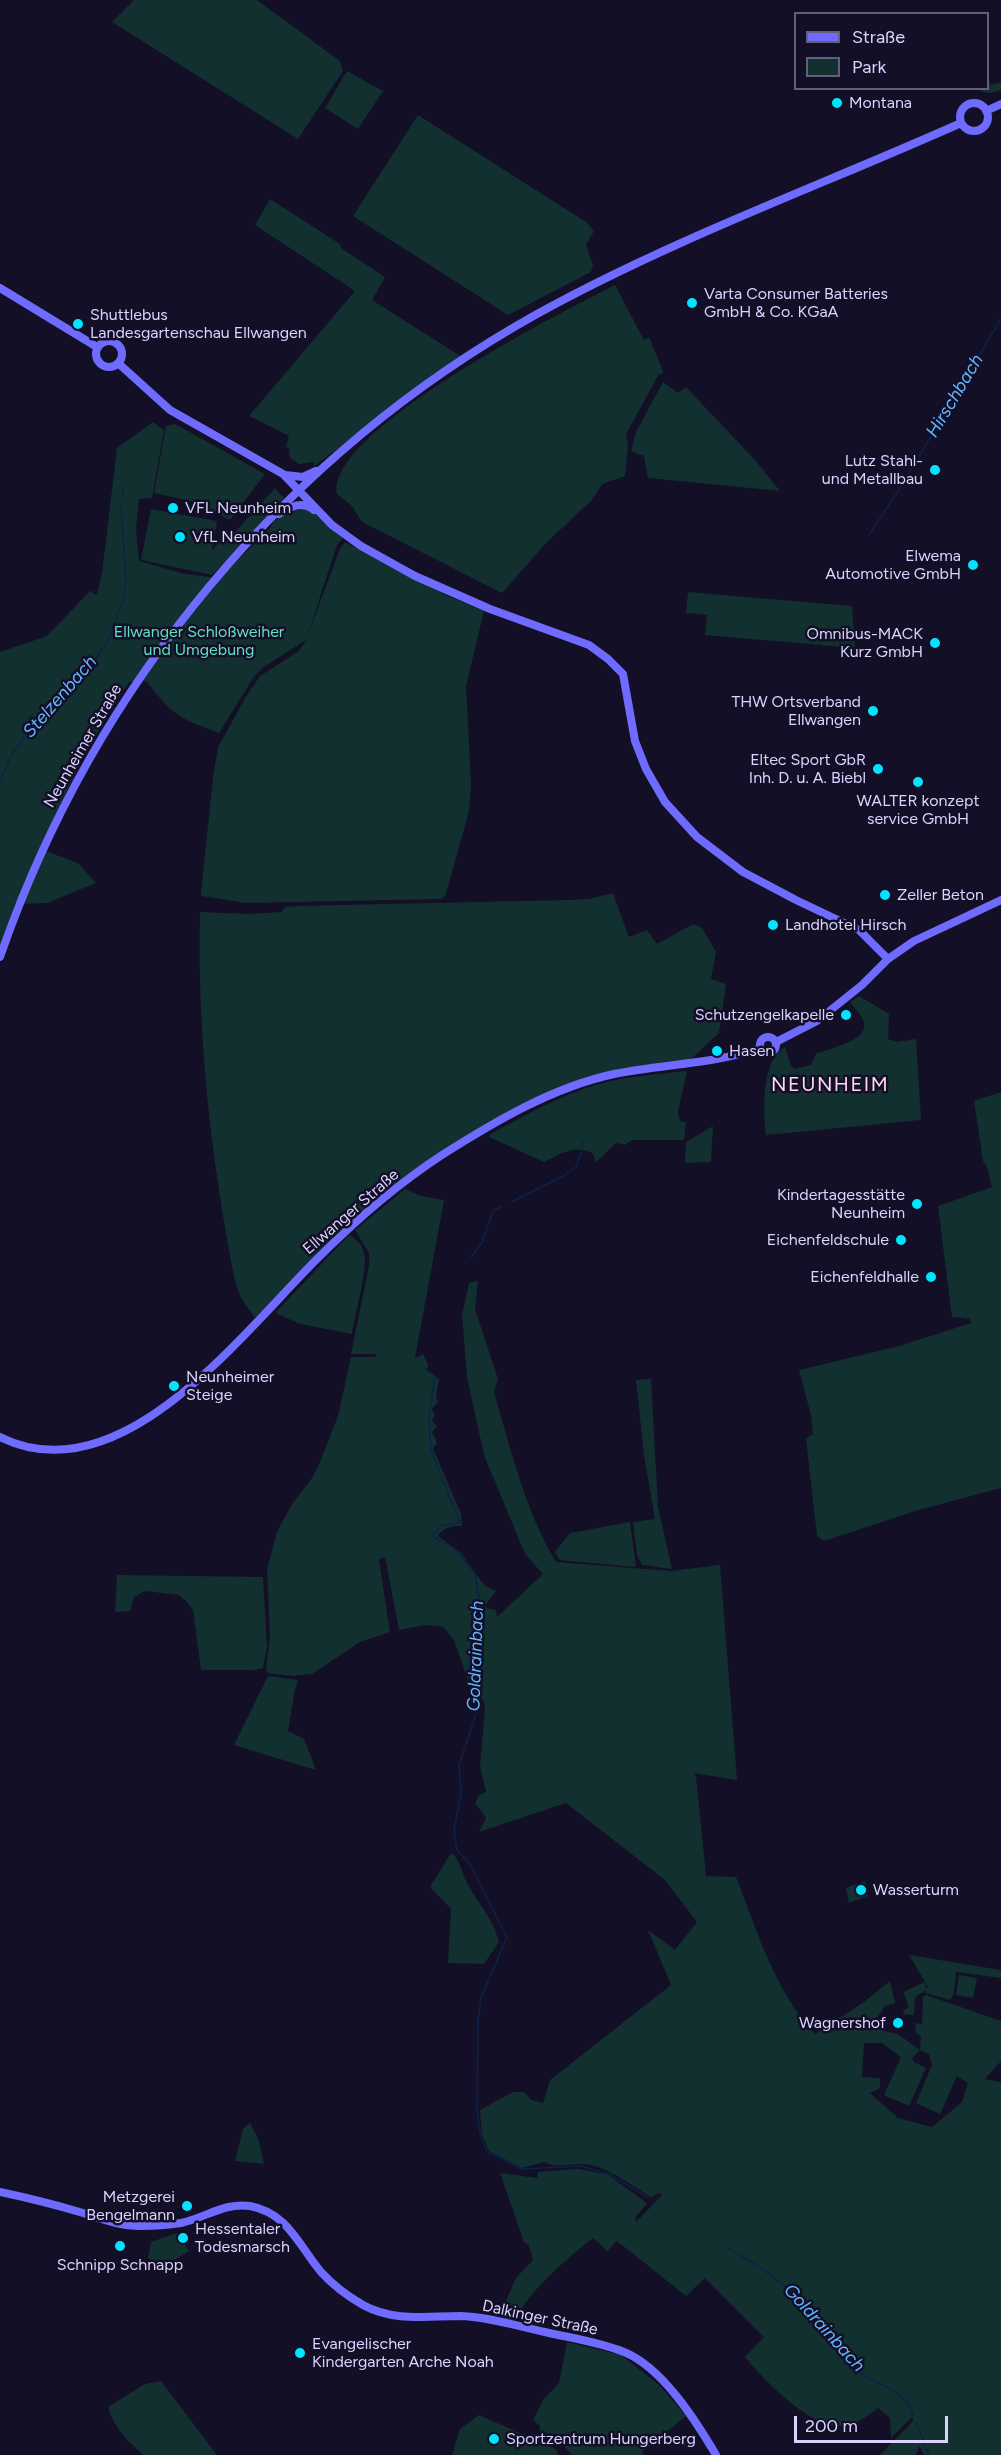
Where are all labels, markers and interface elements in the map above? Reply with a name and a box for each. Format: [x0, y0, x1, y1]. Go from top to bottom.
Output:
legend [794, 12, 989, 90]
text: Straße [852, 26, 905, 48]
text: Park [852, 56, 886, 78]
place label: Montana [849, 93, 912, 113]
marker: Montana [830, 96, 844, 110]
place label: Varta Consumer Batteries GmbH & Co. KGaA [704, 284, 888, 322]
marker: Varta Consumer Batteries GmbH & Co. KGaA [685, 296, 699, 310]
place label: Shuttlebus Landesgartenschau Ellwangen [90, 305, 307, 343]
marker: Shuttlebus Landesgartenschau Ellwangen [71, 317, 85, 331]
water label: Hirschbach [922, 351, 988, 441]
place label: Lutz Stahl- und Metallbau [822, 451, 923, 489]
marker: Lutz Stahl- und Metallbau [928, 463, 942, 477]
place label: VFL Neunheim [185, 498, 291, 518]
marker: VFL Neunheim [166, 501, 180, 515]
place label: VfL Neunheim [192, 527, 295, 547]
marker: VfL Neunheim [173, 530, 187, 544]
place label: Elwema Automotive GmbH [825, 546, 961, 584]
marker: Elwema Automotive GmbH [966, 558, 980, 572]
park label: Ellwanger Schloßweiher und Umgebung [114, 622, 284, 660]
place label: Omnibus-MACK Kurz GmbH [807, 624, 923, 662]
marker: Omnibus-MACK Kurz GmbH [928, 636, 942, 650]
water label: Stelzenbach [19, 652, 101, 742]
street label: Neunheimer Straße [40, 681, 126, 811]
place label: THW Ortsverband Ellwangen [731, 692, 861, 730]
marker: THW Ortsverband Ellwangen [866, 704, 880, 718]
place label: Eltec Sport GbR Inh. D. u. A. Biebl [749, 750, 866, 788]
marker: Eltec Sport GbR Inh. D. u. A. Biebl [871, 762, 885, 776]
marker: WALTER konzept service GmbH [911, 775, 925, 789]
place label: WALTER konzept service GmbH [857, 791, 979, 829]
place label: Zeller Beton [897, 885, 984, 905]
marker: Zeller Beton [878, 888, 892, 902]
place label: Landhotel Hirsch [785, 915, 906, 935]
marker: Landhotel Hirsch [766, 918, 780, 932]
place label: Schutzengelkapelle [695, 1005, 834, 1025]
marker: Schutzengelkapelle [839, 1008, 853, 1022]
place label: Hasen [729, 1041, 774, 1061]
marker: Hasen [710, 1044, 724, 1058]
district label: NEUNHEIM [771, 1073, 889, 1097]
street label: Ellwanger Straße [299, 1165, 403, 1259]
place label: Kindertagesstätte Neunheim [777, 1185, 905, 1223]
marker: Kindertagesstätte Neunheim [910, 1197, 924, 1211]
place label: Eichenfeldschule [767, 1230, 889, 1250]
marker: Eichenfeldschule [894, 1233, 908, 1247]
place label: Eichenfeldhalle [810, 1267, 919, 1287]
marker: Eichenfeldhalle [924, 1270, 938, 1284]
place label: Neunheimer Steige [186, 1367, 274, 1405]
marker: Neunheimer Steige [167, 1379, 181, 1393]
water label: Goldrainbach [463, 1600, 489, 1712]
place label: Wasserturm [873, 1880, 959, 1900]
marker: Wasserturm [854, 1883, 868, 1897]
place label: Wagnershof [799, 2013, 886, 2033]
marker: Wagnershof [891, 2016, 905, 2030]
place label: Metzgerei Bengelmann [86, 2187, 175, 2225]
marker: Metzgerei Bengelmann [180, 2199, 194, 2213]
place label: Hessentaler Todesmarsch [195, 2219, 290, 2257]
marker: Hessentaler Todesmarsch [176, 2231, 190, 2245]
marker: Schnipp Schnapp [113, 2239, 127, 2253]
place label: Schnipp Schnapp [57, 2255, 183, 2275]
water label: Goldrainbach [779, 2280, 869, 2376]
street label: Dalkinger Straße [480, 2296, 600, 2340]
place label: Evangelischer Kindergarten Arche Noah [312, 2334, 494, 2372]
marker: Evangelischer Kindergarten Arche Noah [293, 2346, 307, 2360]
scale bar [797, 2404, 952, 2442]
text: 200 m [805, 2415, 858, 2437]
place label: Sportzentrum Hungerberg [506, 2429, 696, 2449]
marker: Sportzentrum Hungerberg [487, 2432, 501, 2446]

